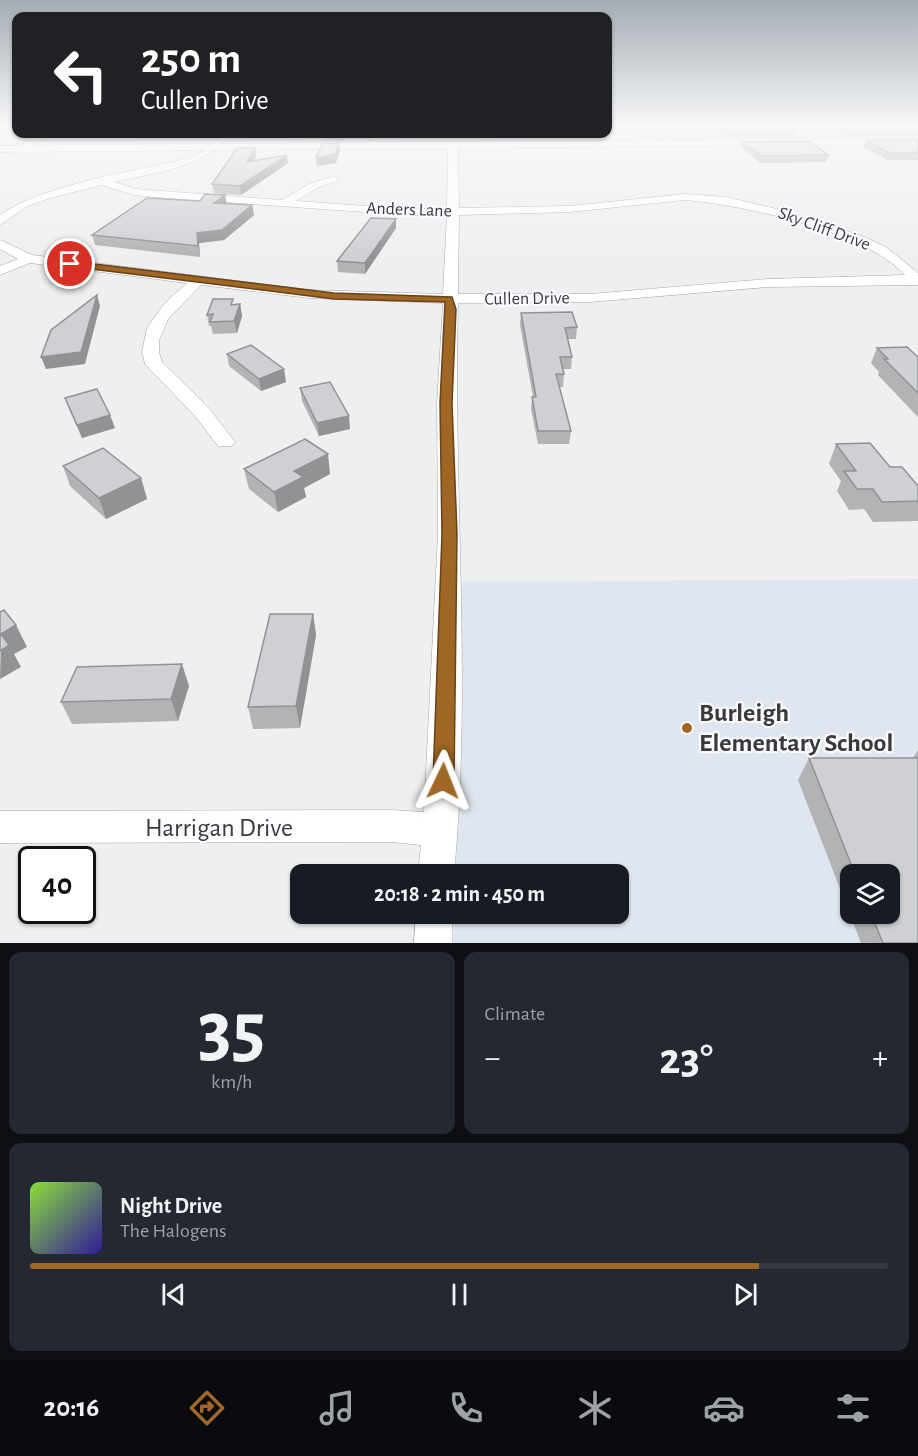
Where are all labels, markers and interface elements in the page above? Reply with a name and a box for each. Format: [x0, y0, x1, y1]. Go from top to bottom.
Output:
icon: left [42, 36, 120, 114]
text: 250 m [141, 38, 241, 80]
text: Cullen Drive [141, 87, 269, 114]
street label: Anders Lane [366, 200, 452, 220]
street label: Sky Cliff Drive [776, 204, 872, 254]
pin [44, 238, 95, 289]
icon: arrive [53, 247, 86, 280]
street label: Cullen Drive [484, 289, 570, 309]
place label: Burleigh Elementary School [699, 700, 893, 756]
marker: Burleigh Elementary School [680, 721, 694, 735]
position arrow [411, 749, 475, 813]
street label: Harrigan Drive [145, 815, 293, 841]
speed limit sign: 40 [18, 846, 96, 924]
map controls [840, 864, 900, 924]
button: layers [840, 864, 900, 924]
text: 20:18 · 2 min · 450 m [374, 883, 545, 905]
text: 35 [198, 992, 265, 1070]
text: Climate [485, 1004, 545, 1024]
text: 23° [659, 1037, 713, 1082]
text: − [485, 1042, 500, 1075]
text: + [872, 1042, 888, 1075]
text: km/h [211, 1072, 252, 1092]
text: Night Drive [120, 1195, 222, 1217]
text: The Halogens [120, 1221, 226, 1241]
icon: previous [157, 1278, 190, 1311]
icon: pause [443, 1278, 476, 1311]
icon: next [729, 1278, 762, 1311]
icon: directions [186, 1387, 228, 1429]
icon: music [316, 1387, 358, 1429]
icon: phone [445, 1387, 487, 1429]
icon: climate [574, 1387, 616, 1429]
icon: car [703, 1387, 745, 1429]
icon: filters [832, 1387, 874, 1429]
text: 20:16 [44, 1394, 99, 1421]

